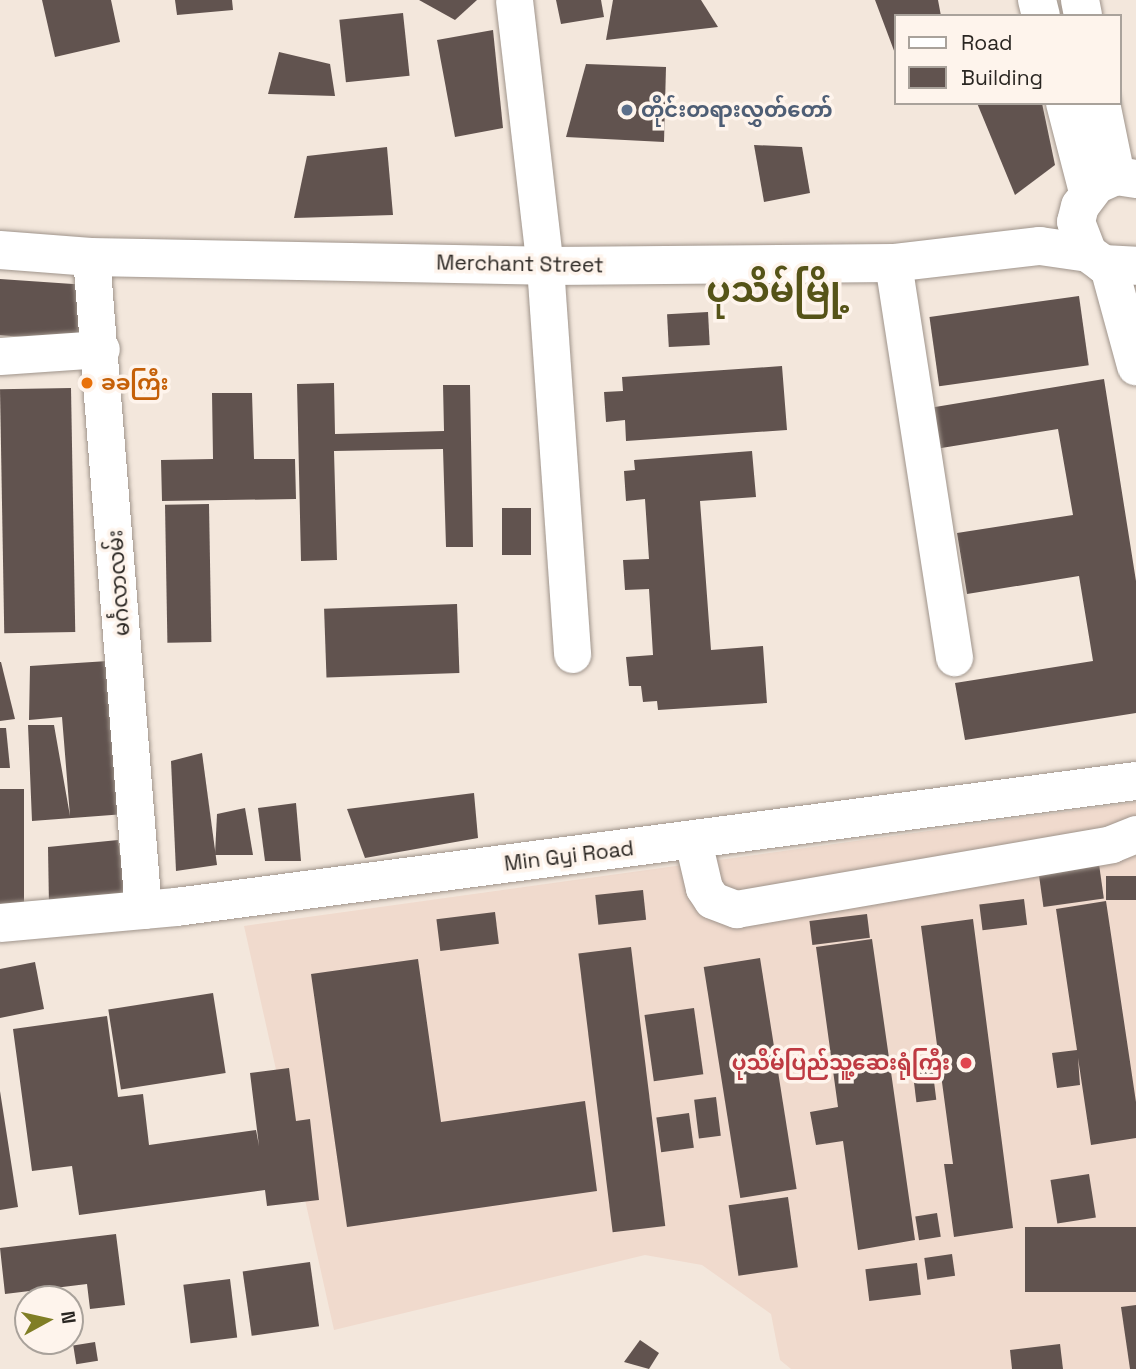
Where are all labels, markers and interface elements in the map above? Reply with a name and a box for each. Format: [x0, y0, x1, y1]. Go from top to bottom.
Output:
legend [894, 14, 1122, 105]
text: Road [961, 29, 1013, 56]
text: Building [961, 64, 1043, 91]
place label: တိုင်းတရားလွှတ်တော် [641, 97, 832, 123]
marker: တိုင်းတရားလွှတ်တော် [619, 102, 635, 118]
street label: Merchant Street [436, 250, 604, 278]
district label: ပုသိမ်မြို့ [706, 269, 850, 311]
place label: ခခကြီး [101, 370, 169, 396]
marker: ခခကြီး [79, 375, 95, 391]
street label: မင်္ဂလာလမ်း [103, 529, 135, 637]
street label: Min Gyi Road [503, 836, 635, 876]
place label: ပုသိမ်ပြည်သူ့ဆေးရုံကြီး [732, 1050, 950, 1076]
marker: ပုသိမ်ပြည်သူ့ဆေးရုံကြီး [956, 1053, 976, 1073]
north arrow [14, 1285, 84, 1355]
text: N [55, 1309, 82, 1325]

